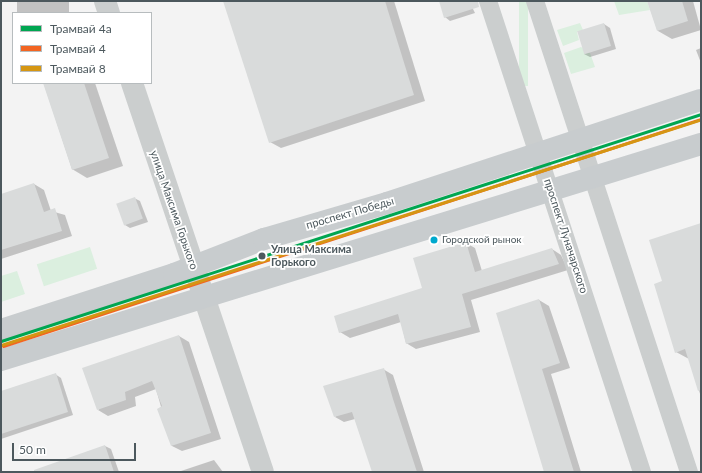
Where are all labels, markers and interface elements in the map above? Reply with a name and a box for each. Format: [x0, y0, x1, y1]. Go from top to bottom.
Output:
legend [12, 12, 152, 84]
text: Трамвай 4а [50, 21, 112, 36]
text: Трамвай 4 [50, 41, 106, 56]
text: Трамвай 8 [50, 61, 106, 76]
street label: улица Максима Горького [147, 149, 201, 271]
street label: проспект Луначарского [541, 177, 591, 295]
street label: проспект Победы [304, 194, 396, 232]
place label: Городской рынок [442, 234, 522, 246]
marker: Городской рынок [429, 235, 439, 245]
place label: Улица Максима Горького [271, 243, 351, 269]
marker: Улица Максима Горького [256, 250, 268, 262]
scale bar [14, 435, 138, 461]
text: 50 m [19, 442, 46, 457]

